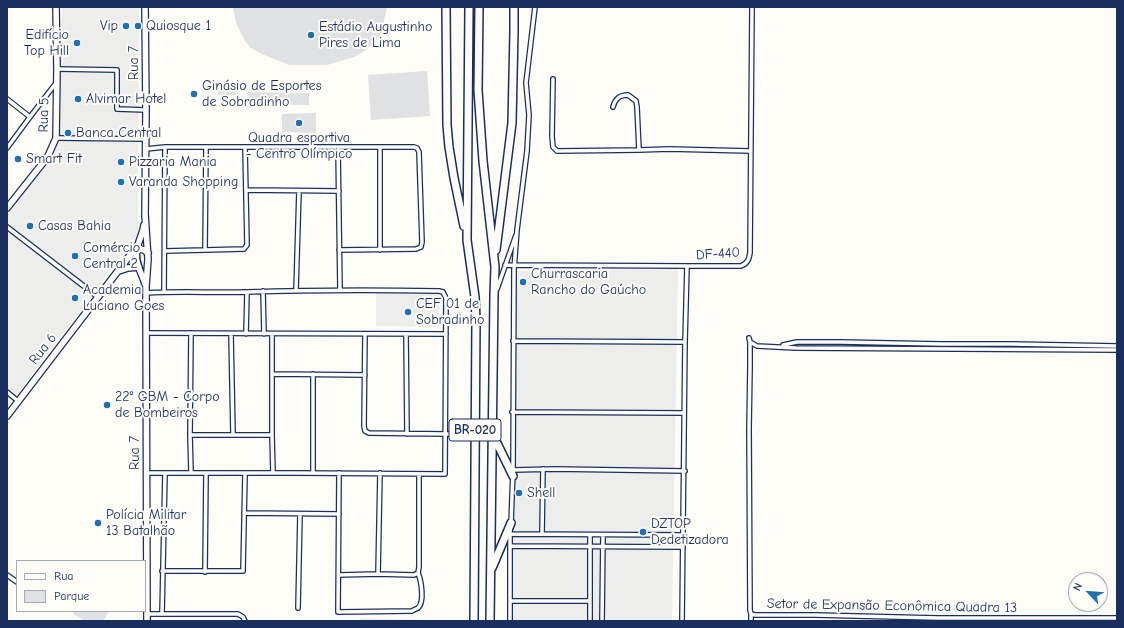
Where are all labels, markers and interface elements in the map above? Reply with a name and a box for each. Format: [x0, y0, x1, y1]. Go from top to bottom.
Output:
place label: Vip [100, 18, 118, 34]
place label: Quiosque 1 [146, 18, 211, 34]
place label: Estádio Augustinho Pires de Lima [319, 19, 432, 52]
marker: Vip [121, 21, 131, 31]
marker: Quiosque 1 [133, 21, 143, 31]
place label: Edifício Top Hill [24, 27, 69, 60]
marker: Estádio Augustinho Pires de Lima [306, 30, 316, 40]
marker: Edifício Top Hill [72, 38, 82, 48]
street label: Rua 7 [126, 46, 142, 80]
place label: Ginásio de Esportes de Sobradinho [202, 78, 321, 110]
marker: Ginásio de Esportes de Sobradinho [189, 89, 199, 99]
place label: Alvimar Hotel [86, 91, 166, 107]
marker: Alvimar Hotel [73, 94, 83, 104]
street label: Rua 5 [35, 97, 53, 133]
marker: Quadra esportiva - Centro Olímpico [294, 118, 304, 128]
place label: Banca Central [76, 125, 161, 141]
marker: Banca Central [63, 128, 73, 138]
place label: Quadra esportiva - Centro Olímpico [246, 130, 352, 162]
place label: Smart Fit [26, 151, 82, 167]
marker: Smart Fit [13, 154, 23, 164]
place label: Pizzaria Mania [129, 154, 217, 170]
marker: Pizzaria Mania [116, 157, 126, 167]
place label: Varanda Shopping [129, 174, 238, 190]
marker: Varanda Shopping [116, 177, 126, 187]
place label: Casas Bahia [38, 218, 111, 234]
marker: Casas Bahia [25, 221, 35, 231]
place label: Comércio Central 2 [83, 240, 140, 272]
street label: DF-440 [695, 244, 741, 264]
marker: Comércio Central 2 [70, 251, 80, 261]
place label: Churrascaria Rancho do Gaúcho [531, 266, 646, 298]
marker: Churrascaria Rancho do Gaúcho [518, 277, 528, 287]
place label: Academia Luciano Goes [83, 282, 164, 314]
marker: Academia Luciano Goes [70, 293, 80, 303]
place label: CEF 01 de Sobradinho [416, 296, 484, 328]
marker: CEF 01 de Sobradinho [403, 307, 413, 317]
street label: Rua 6 [26, 330, 60, 368]
place label: 22° GBM - Corpo de Bombeiros [115, 389, 220, 422]
marker: 22° GBM - Corpo de Bombeiros [102, 400, 112, 410]
road number: BR-020 [449, 419, 501, 441]
street label: Rua 7 [127, 436, 143, 470]
place label: Shell [527, 485, 555, 501]
marker: Shell [514, 488, 524, 498]
place label: Polícia Militar 13 Batalhão [106, 507, 186, 540]
place label: DZTOP Dedetizadora [651, 516, 729, 548]
marker: Polícia Militar 13 Batalhão [93, 518, 103, 528]
marker: DZTOP Dedetizadora [638, 527, 648, 537]
legend [16, 560, 146, 612]
text: Rua [54, 569, 73, 583]
north arrow [1068, 572, 1108, 612]
text: N [1070, 581, 1085, 593]
text: Parque [54, 589, 89, 603]
street label: Setor de Expansão Econômica Quadra 13 [767, 595, 1017, 617]

